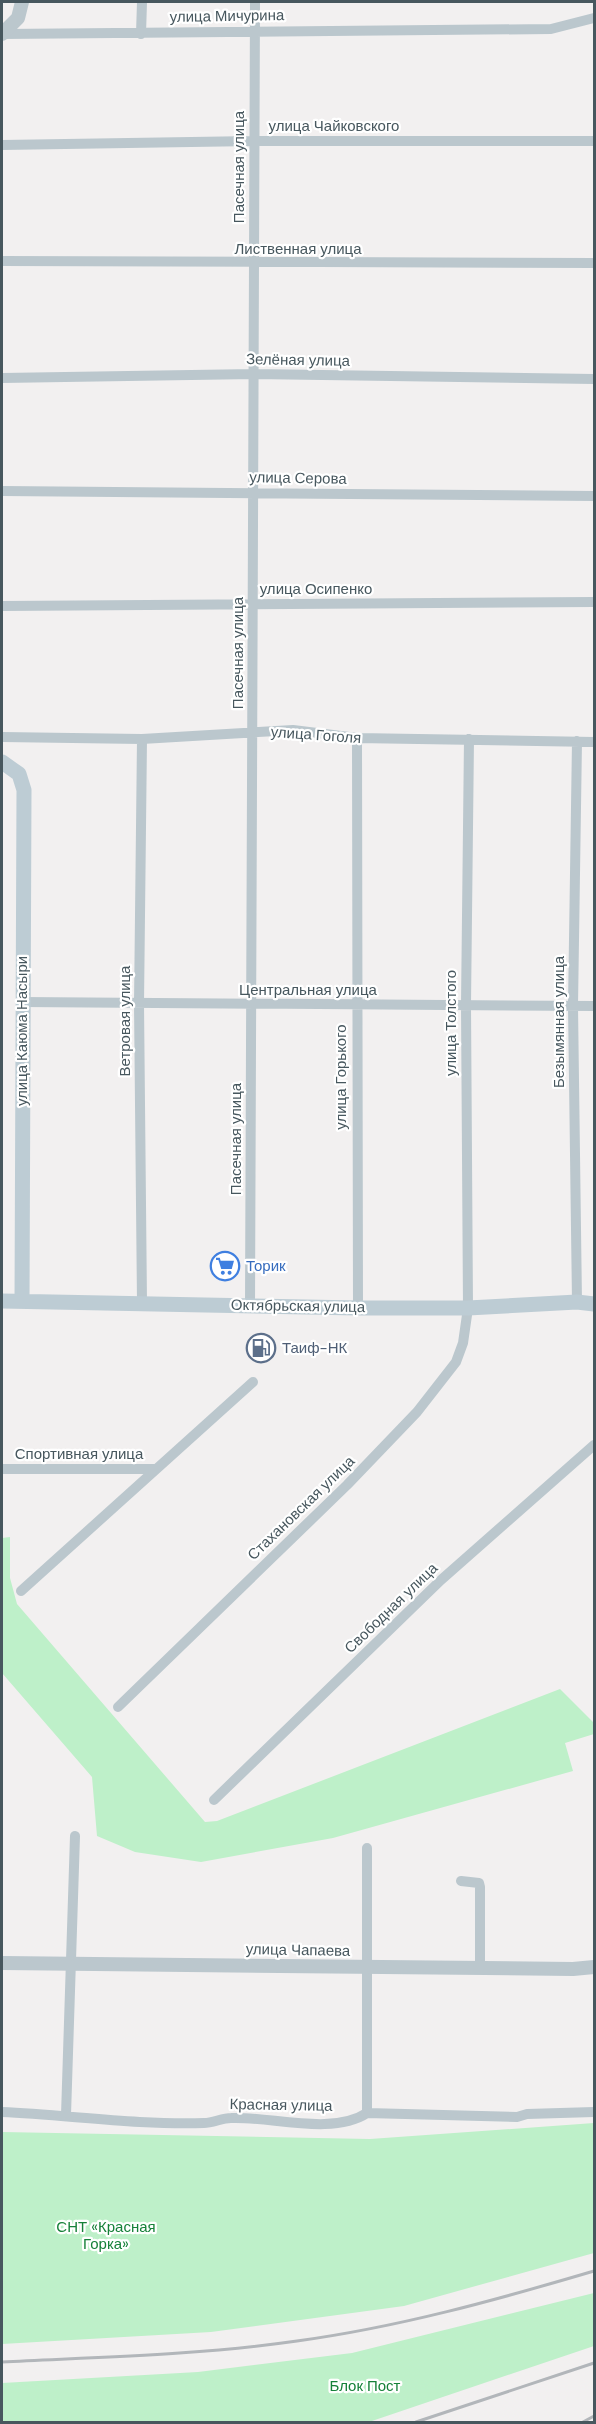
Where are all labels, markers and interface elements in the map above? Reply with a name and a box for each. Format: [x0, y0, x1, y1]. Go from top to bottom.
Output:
street label: улица Мичурина [170, 5, 285, 27]
street label: Пасечная улица [229, 110, 249, 223]
street label: улица Чайковского [269, 116, 399, 136]
street label: Лиственная улица [235, 239, 362, 259]
street label: Зелёная улица [246, 349, 351, 371]
street label: улица Серова [249, 467, 347, 489]
street label: улица Осипенко [260, 579, 372, 599]
street label: Пасечная улица [228, 596, 248, 709]
street label: улица Гоголя [270, 722, 362, 748]
street label: Безымянная улица [549, 955, 569, 1088]
street label: улица Каюма Насыри [12, 956, 32, 1106]
street label: Ветровая улица [115, 965, 135, 1076]
street label: улица Толстого [441, 970, 461, 1076]
street label: Центральная улица [239, 980, 378, 1000]
street label: улица Горького [331, 1024, 351, 1130]
street label: Пасечная улица [226, 1082, 246, 1195]
supermarket icon: Торик [209, 1250, 241, 1282]
place label: Торик [246, 1256, 286, 1276]
street label: Октябрьская улица [231, 1295, 366, 1317]
fuel station icon: Таиф-НК [245, 1332, 277, 1364]
place label: Таиф-НК [282, 1338, 347, 1358]
street label: Спортивная улица [15, 1444, 144, 1464]
street label: Стахановская улица [243, 1451, 360, 1565]
street label: Свободная улица [340, 1558, 442, 1658]
street label: улица Чапаева [246, 1939, 351, 1961]
street label: Красная улица [229, 2094, 333, 2116]
park label: СНТ «Красная Горка» [56, 2217, 156, 2254]
park label: Блок Пост [330, 2376, 401, 2396]

